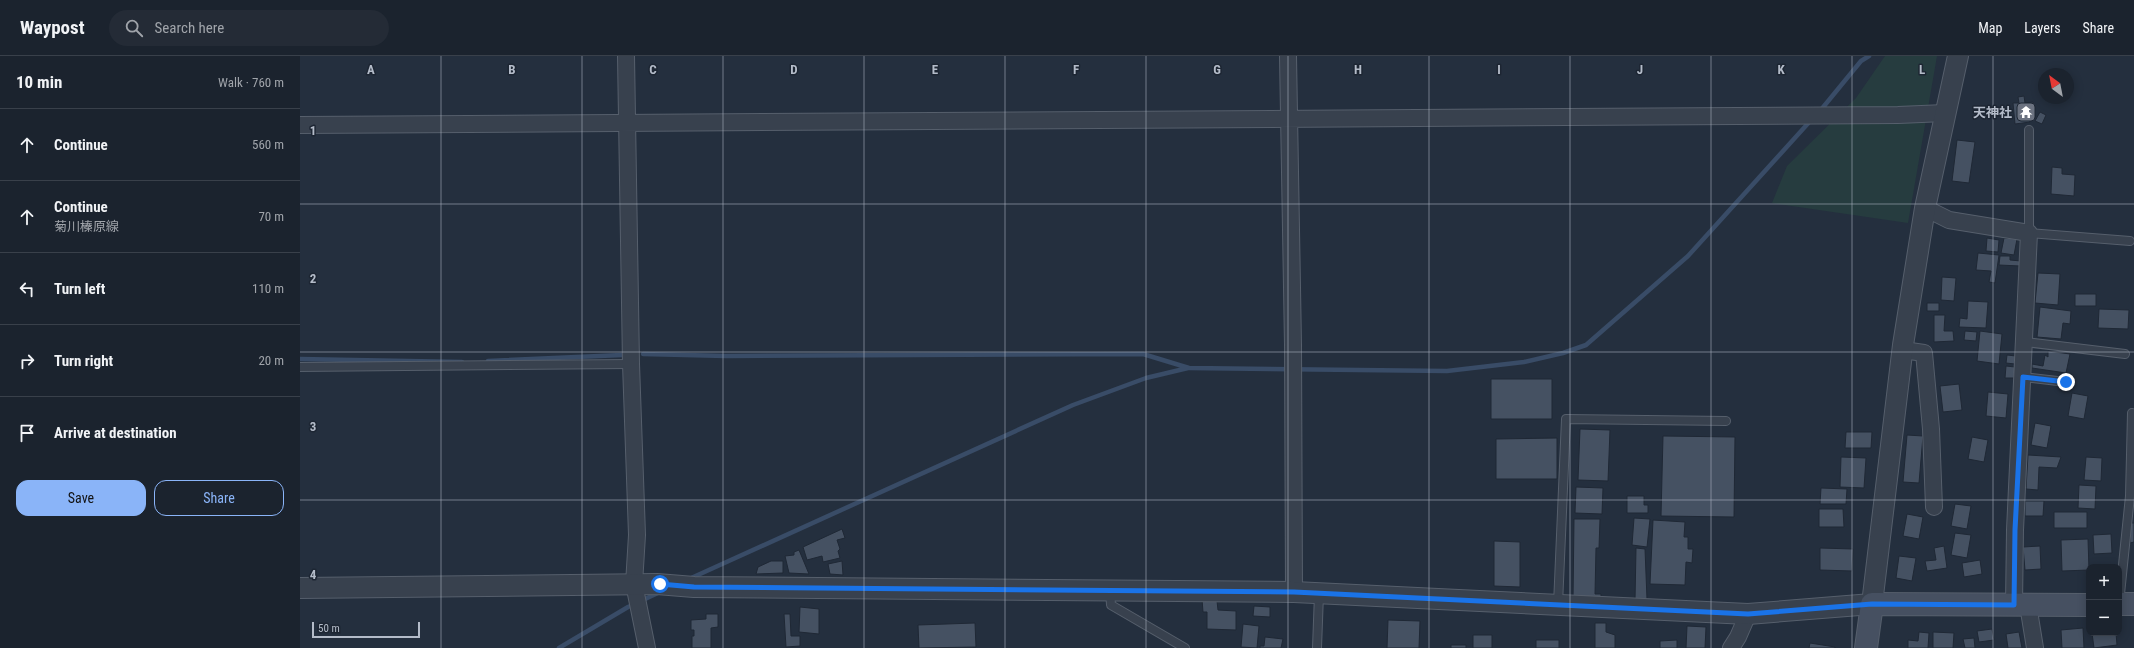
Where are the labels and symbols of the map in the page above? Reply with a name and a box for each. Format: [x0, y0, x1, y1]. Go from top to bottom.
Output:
text: A [367, 62, 375, 77]
text: B [508, 62, 516, 77]
text: C [649, 62, 657, 77]
text: D [790, 62, 798, 77]
text: E [932, 62, 939, 77]
text: F [1073, 62, 1079, 77]
text: G [1213, 62, 1221, 77]
text: H [1354, 62, 1362, 77]
text: I [1497, 62, 1501, 77]
text: J [1637, 62, 1643, 77]
text: K [1777, 62, 1785, 77]
text: L [1919, 62, 1925, 77]
north arrow [2038, 68, 2074, 104]
temple icon: 天神社 [2015, 101, 2037, 123]
place label: 天神社 [1973, 105, 2012, 120]
text: 1 [310, 123, 316, 138]
text: 2 [310, 271, 317, 286]
route end [2057, 373, 2075, 391]
text: 3 [310, 419, 316, 434]
text: 4 [310, 567, 317, 582]
route start [651, 575, 669, 593]
scale bar [312, 620, 420, 639]

